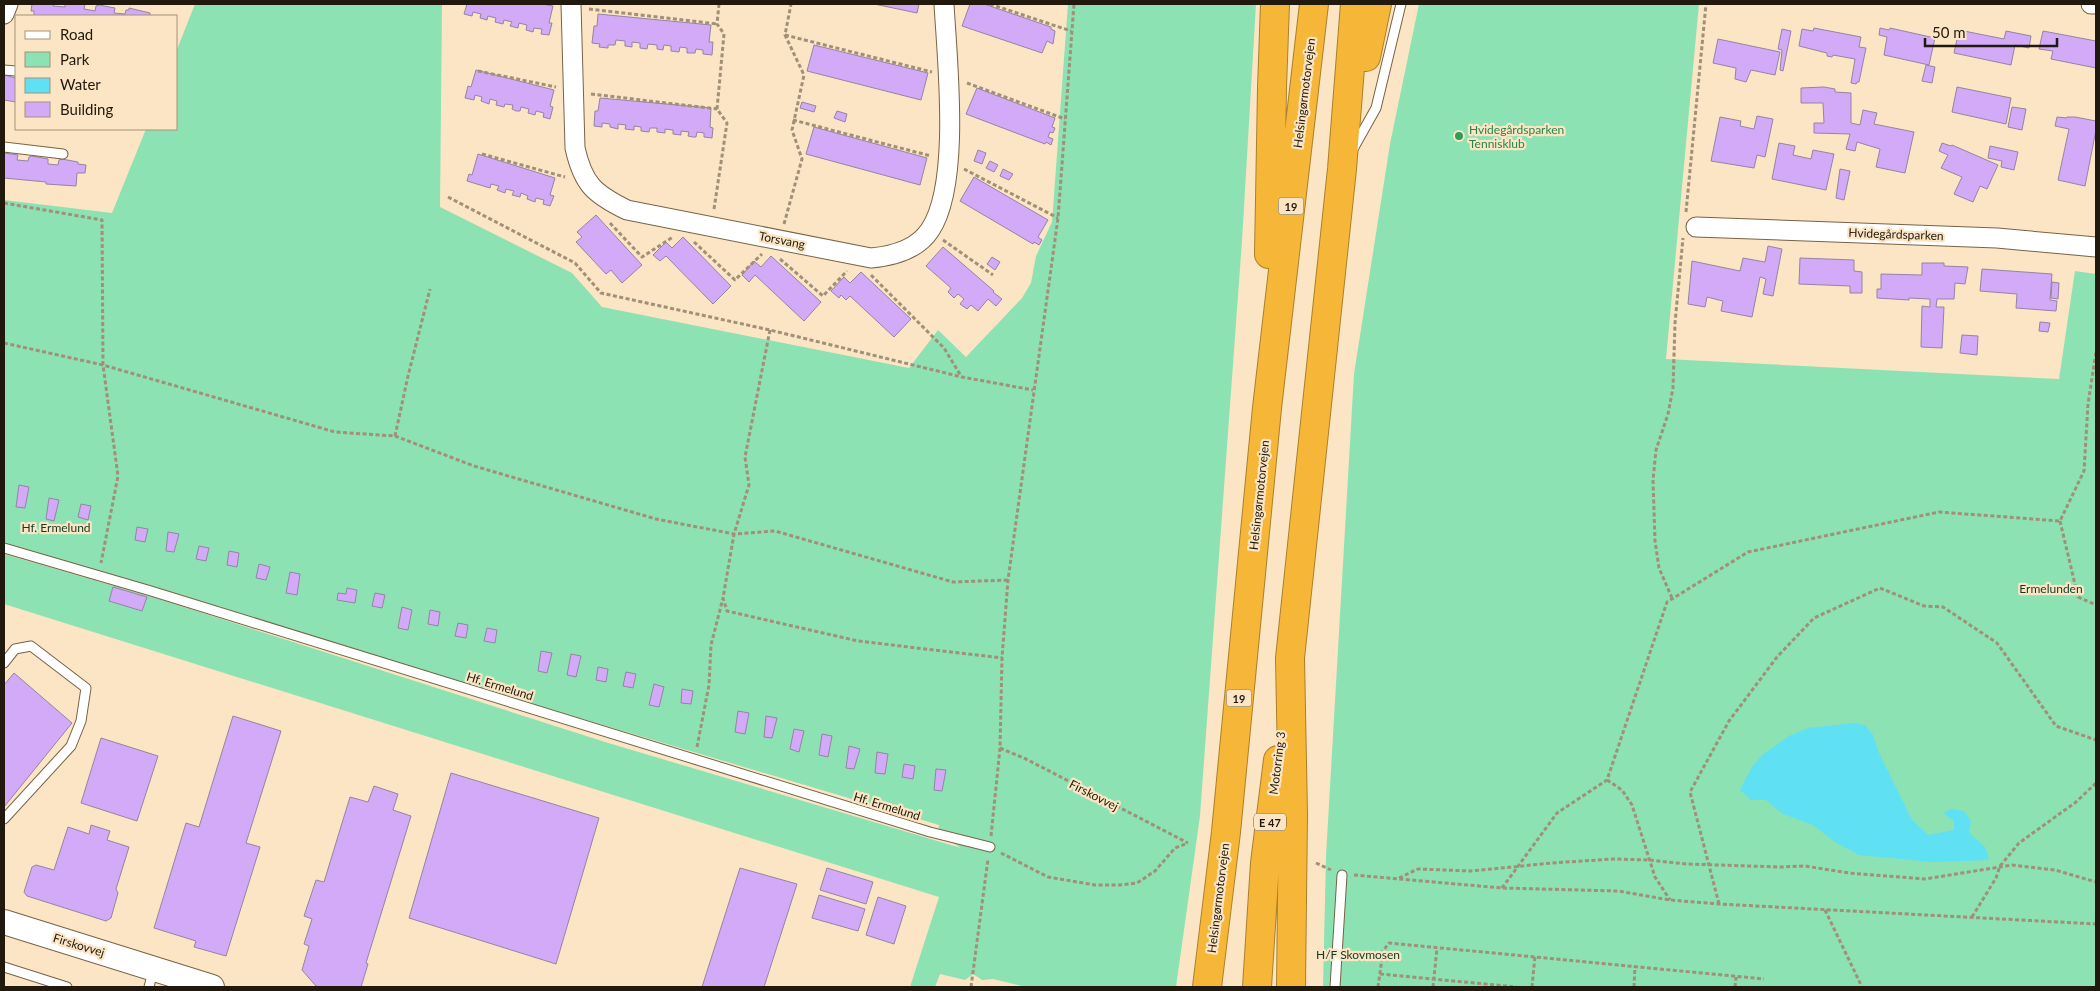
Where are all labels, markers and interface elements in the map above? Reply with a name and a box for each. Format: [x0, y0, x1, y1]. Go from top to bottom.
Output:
legend [15, 15, 178, 130]
scale bar [1925, 15, 2058, 47]
text: 50 m [1932, 23, 1966, 41]
text: Road [60, 25, 93, 43]
street label: Helsingørmotorvejen [1290, 37, 1318, 149]
text: Park [60, 50, 90, 68]
text: Water [60, 75, 101, 93]
text: Building [60, 100, 113, 118]
place label: Hvidegårdsparken Tennisklub [1469, 122, 1564, 151]
marker: Hvidegårdsparken Tennisklub [1453, 130, 1465, 142]
road number: 19 [1278, 198, 1304, 215]
street label: Hvidegårdsparken [1848, 225, 1944, 243]
street label: Torsvang [758, 228, 806, 252]
street label: Helsingørmotorvejen [1246, 439, 1272, 551]
park label: Hf. Ermelund [21, 520, 91, 535]
park label: Ermelunden [2019, 581, 2083, 596]
street label: Hf. Ermelund [465, 669, 535, 703]
road number: 19 [1226, 690, 1252, 706]
street label: Motorring 3 [1266, 731, 1288, 795]
street label: Firskovvej [1067, 776, 1121, 814]
street label: Hf. Ermelund [852, 789, 922, 823]
road number: E 47 [1254, 814, 1286, 830]
street label: Helsingørmotorvejen [1204, 842, 1232, 954]
street label: Firskovvej [51, 930, 107, 960]
park label: H/F Skovmosen [1316, 947, 1400, 962]

